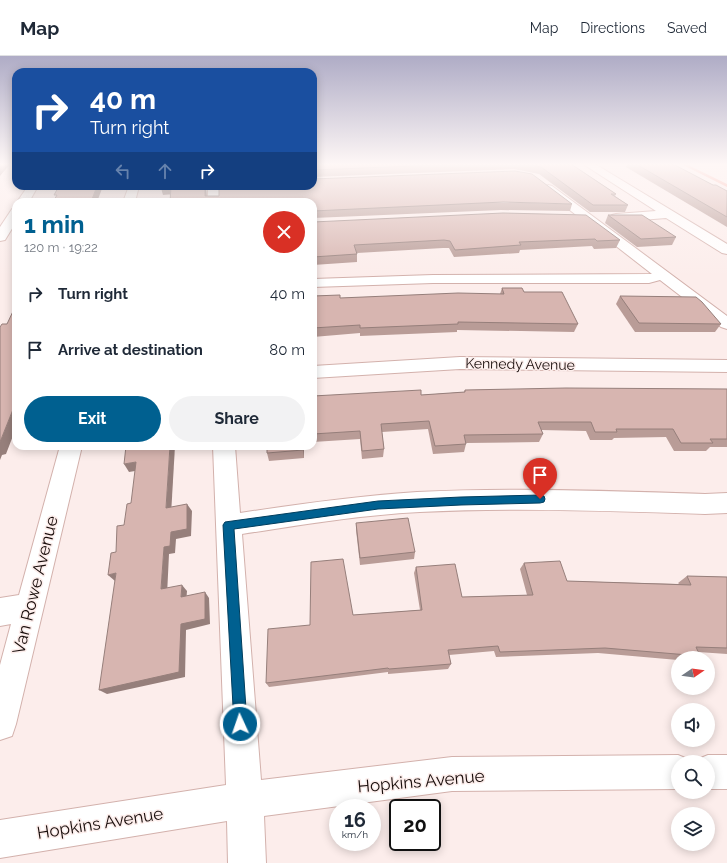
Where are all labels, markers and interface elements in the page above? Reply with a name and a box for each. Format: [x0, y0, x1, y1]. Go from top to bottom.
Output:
text: Map [20, 17, 59, 39]
text: Map [530, 20, 558, 36]
text: Directions [580, 20, 645, 36]
text: Saved [667, 20, 707, 36]
text: 40 m [90, 83, 156, 116]
icon: right [24, 84, 76, 136]
text: Turn right [90, 117, 169, 138]
icon: left [112, 160, 134, 182]
icon: ahead [154, 160, 176, 182]
icon: right [196, 160, 218, 182]
text: 1 min [24, 210, 85, 239]
button: close [263, 211, 305, 253]
text: 120 m · 19:22 [24, 240, 98, 255]
icon: right [24, 283, 46, 305]
text: Turn right [58, 285, 128, 303]
text: 40 m [270, 285, 305, 303]
icon: arrive [24, 339, 46, 361]
text: Arrive at destination [58, 341, 203, 359]
text: 80 m [269, 341, 305, 359]
street label: Kennedy Avenue [465, 355, 575, 373]
button: Exit [24, 396, 161, 442]
button: Share [169, 396, 305, 442]
pin [523, 458, 557, 499]
icon: arrive [529, 464, 551, 486]
street label: Van Rowe Avenue [8, 514, 62, 656]
north arrow [671, 651, 715, 695]
map controls [671, 651, 715, 851]
position arrow [219, 703, 261, 745]
button: sound [671, 703, 715, 747]
button: search [671, 755, 715, 799]
street label: Hopkins Avenue [357, 765, 485, 797]
speed limit sign: 20 [389, 799, 441, 851]
street label: Hopkins Avenue [36, 803, 164, 843]
button: layers [671, 807, 715, 851]
text: 16 [344, 808, 366, 832]
text: km/h [342, 829, 368, 840]

